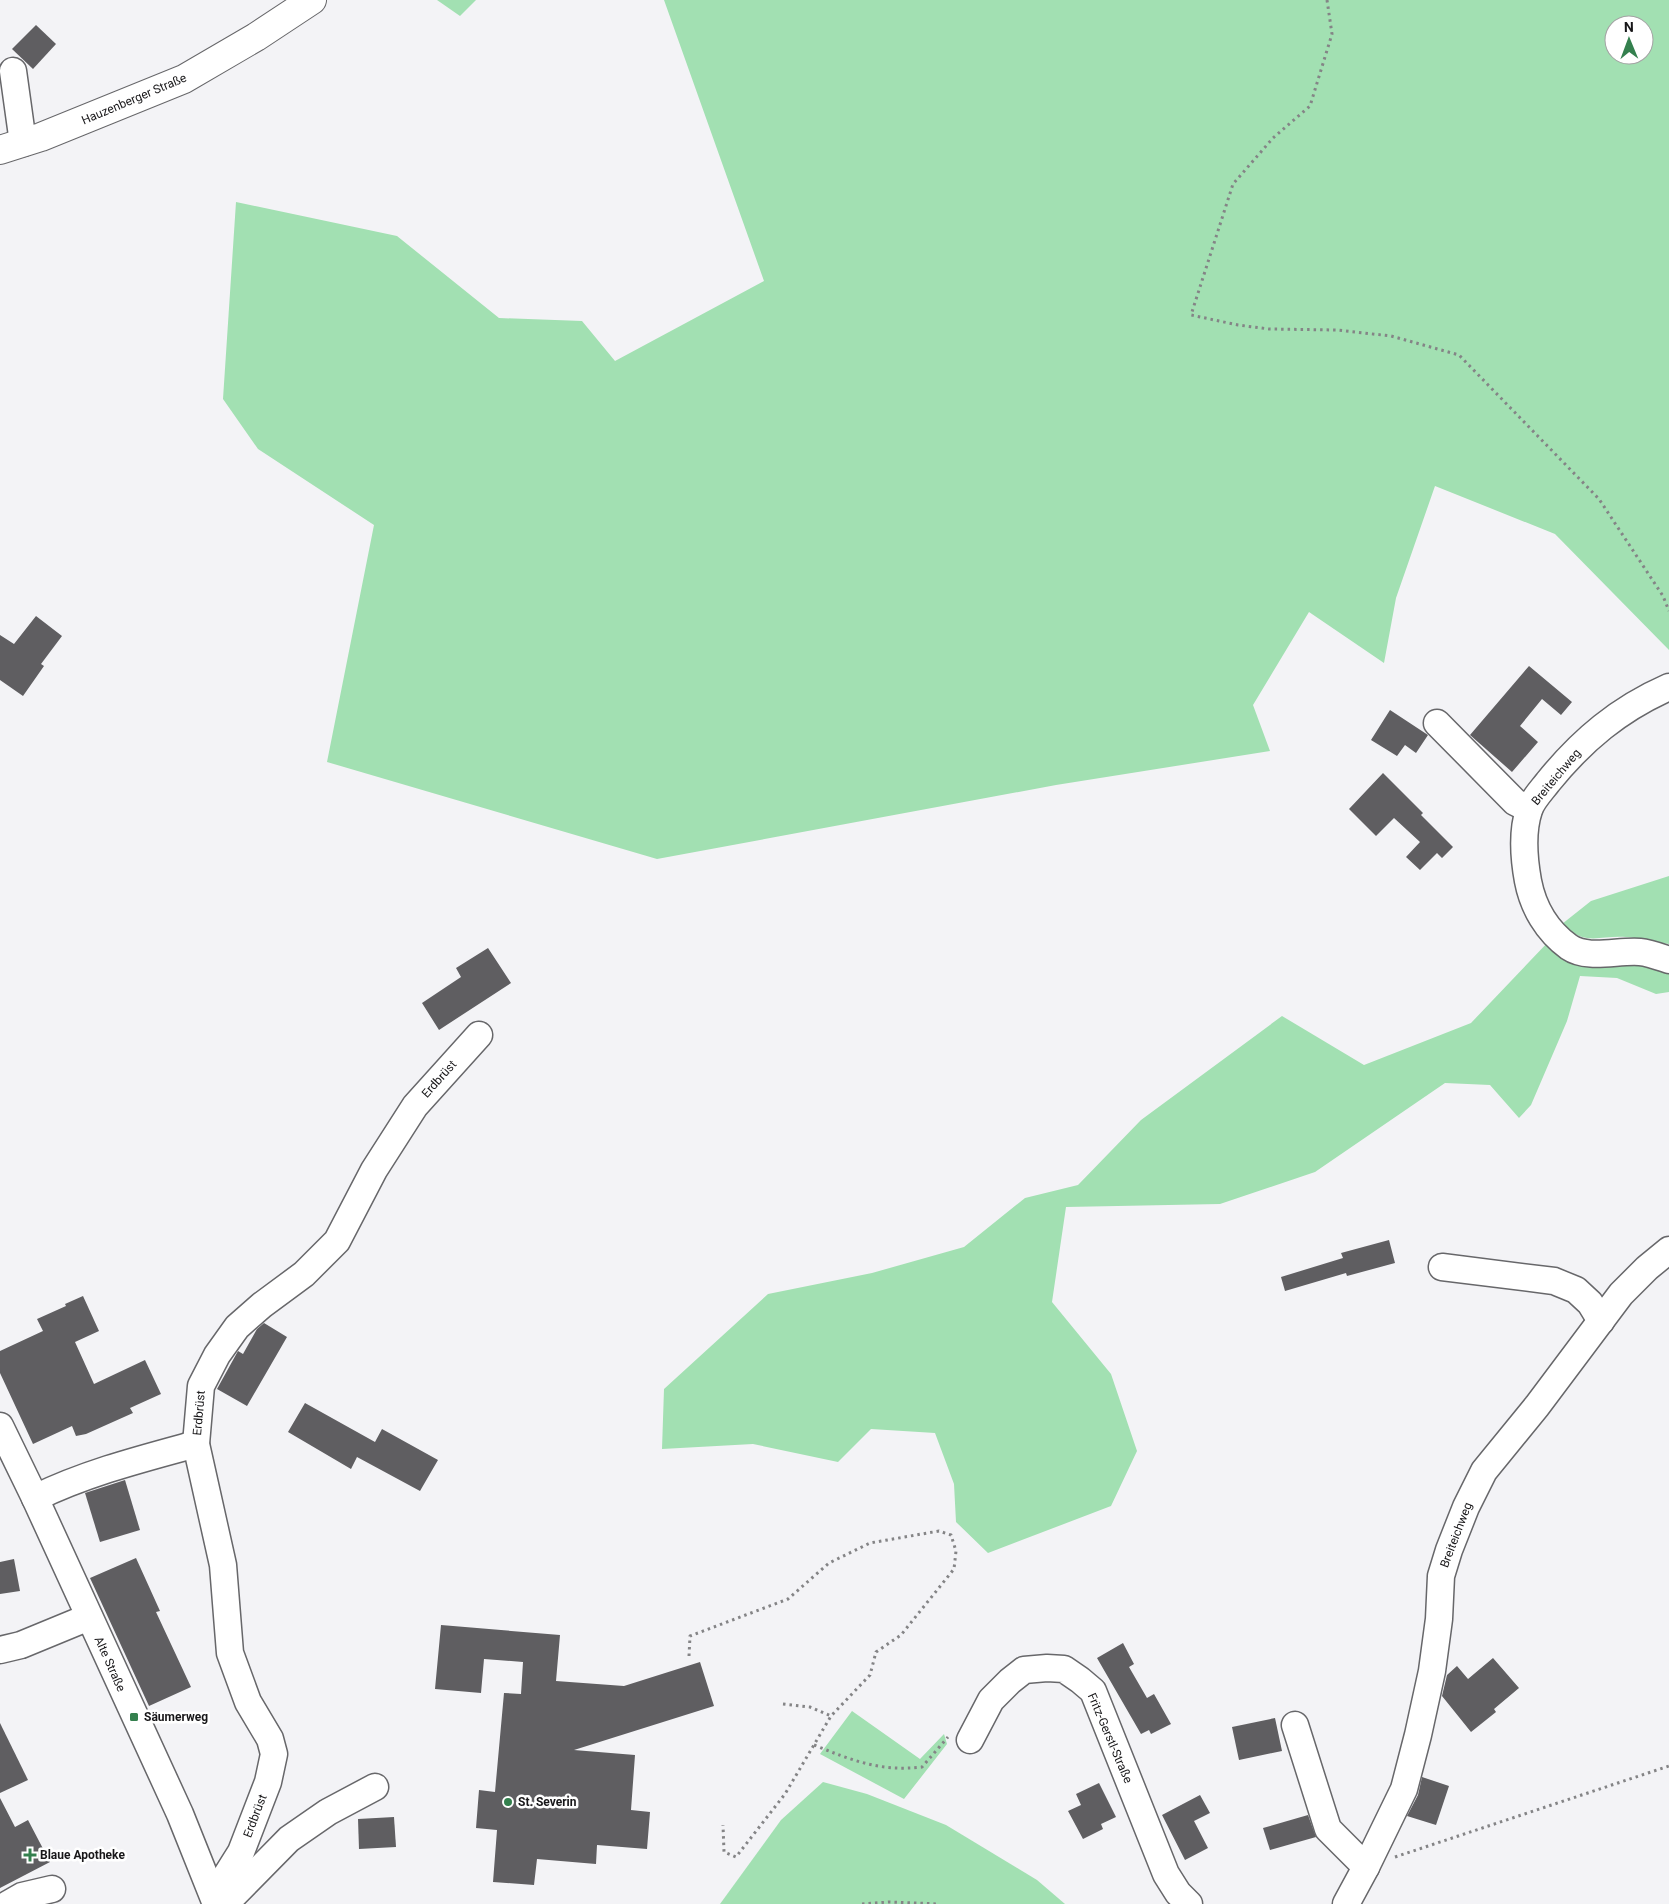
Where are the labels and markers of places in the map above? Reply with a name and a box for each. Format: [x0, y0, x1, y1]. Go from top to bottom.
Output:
place label: Säumerweg [144, 1710, 208, 1724]
marker: Säumerweg [128, 1711, 140, 1723]
place label: St. Severin [518, 1795, 577, 1809]
marker: St. Severin [502, 1796, 514, 1808]
place label: Blaue Apotheke [40, 1848, 125, 1862]
marker: Blaue Apotheke [24, 1849, 36, 1861]

